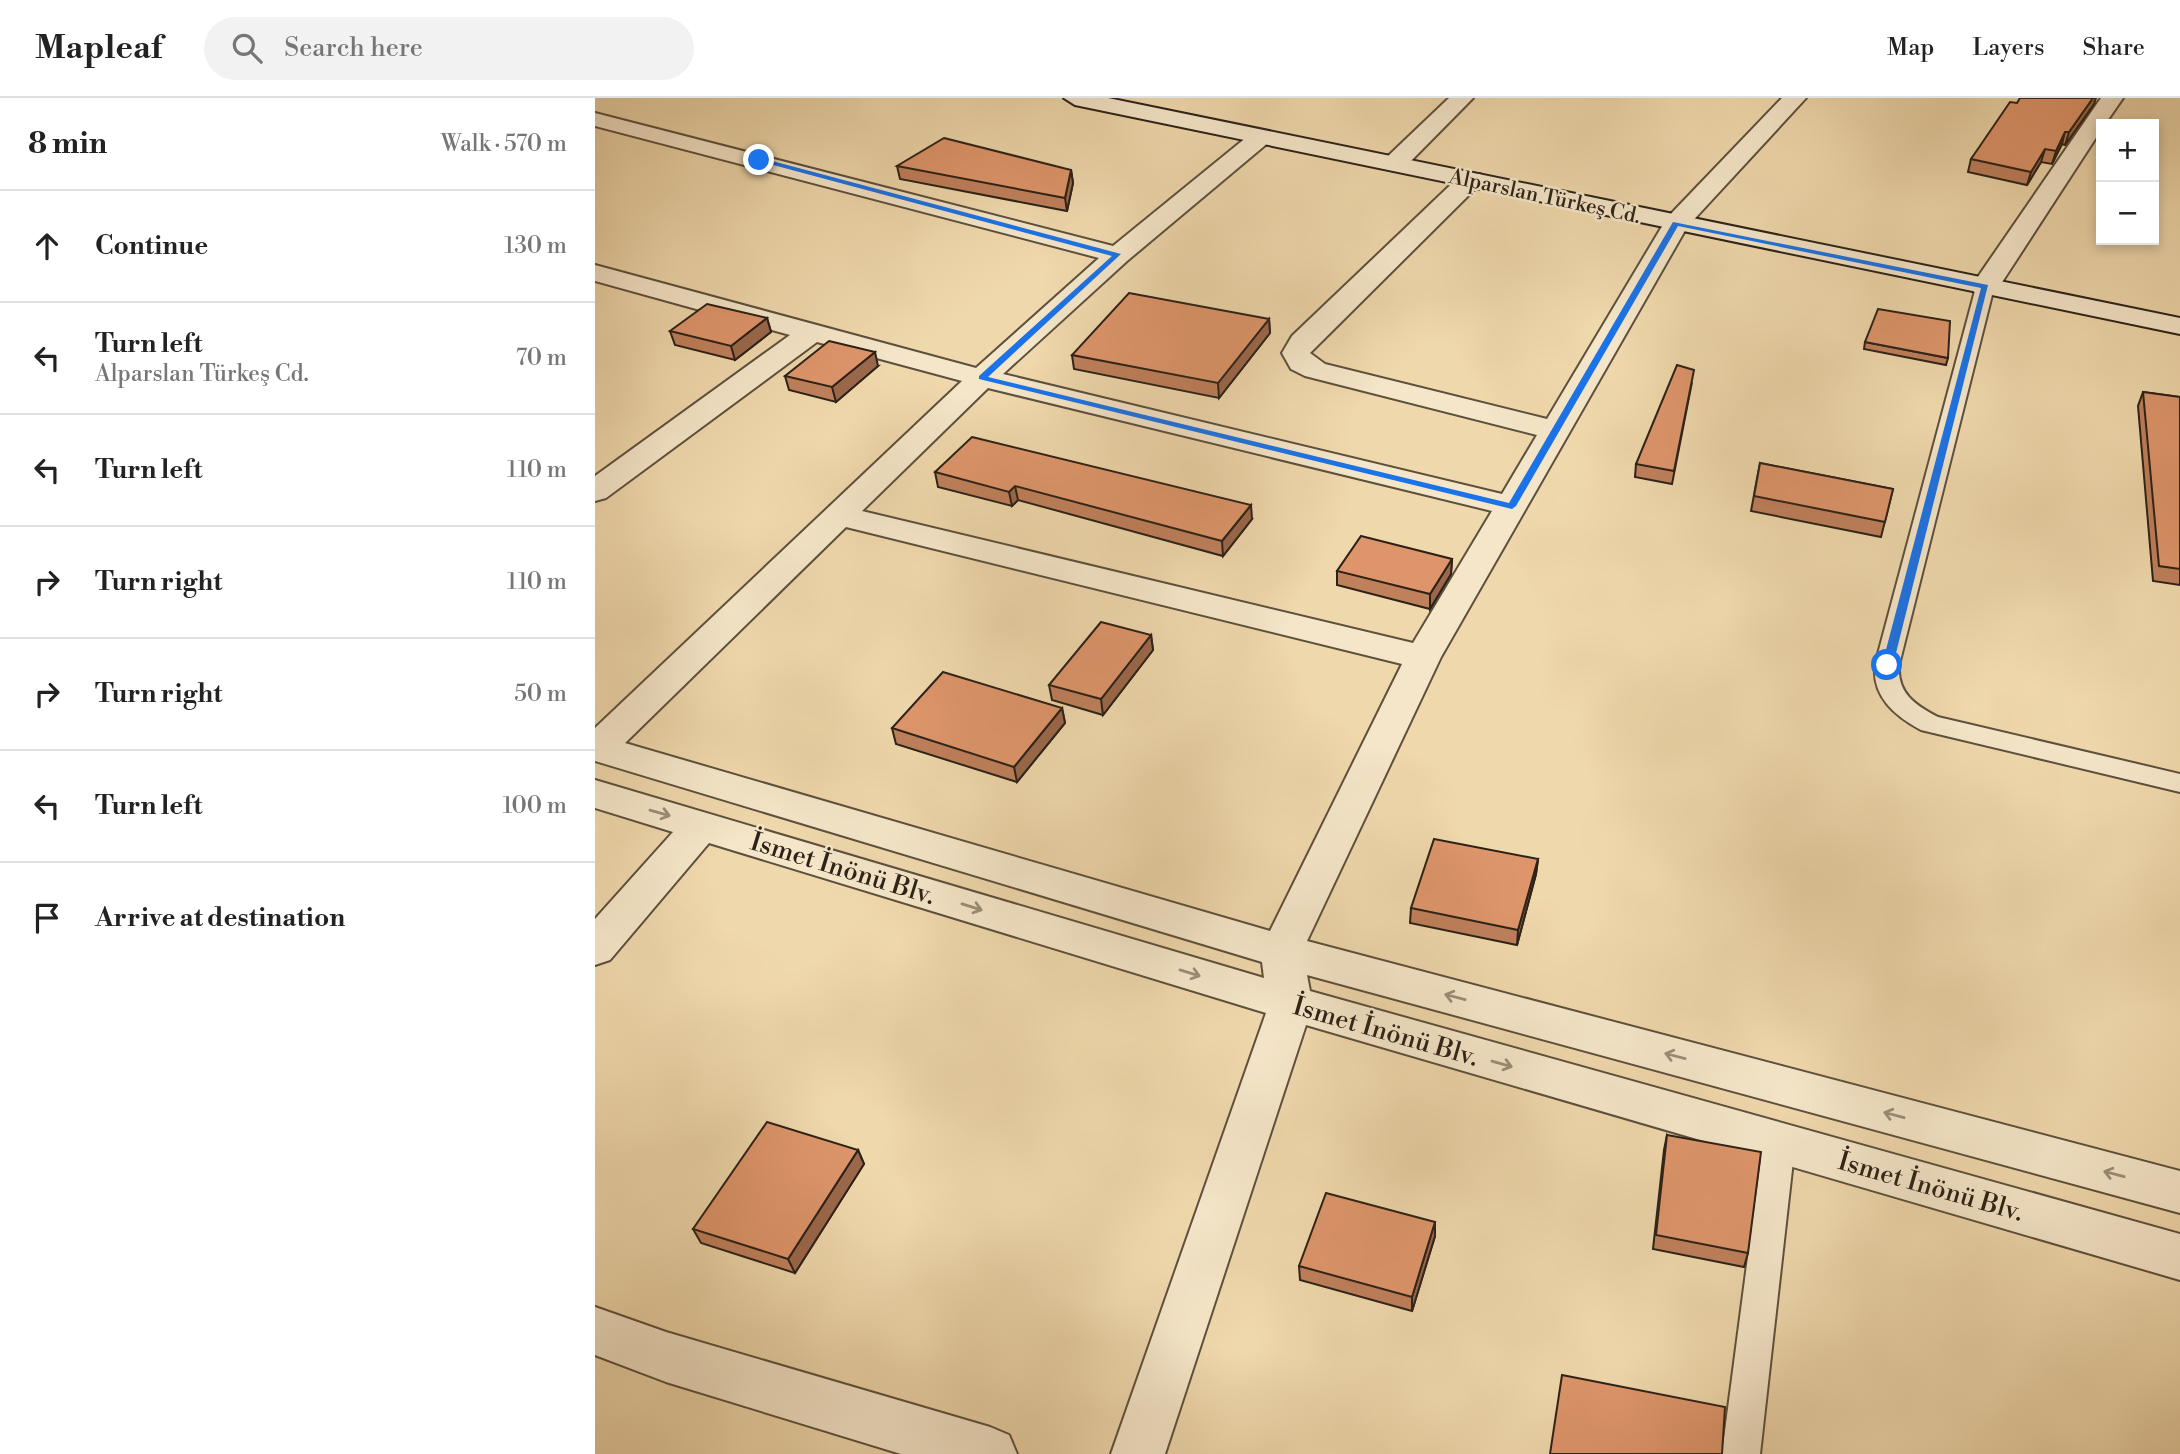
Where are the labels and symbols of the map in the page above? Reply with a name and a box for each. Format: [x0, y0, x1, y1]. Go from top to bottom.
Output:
route end [743, 144, 774, 175]
street label: Alparslan Türkeş Cd. [1446, 164, 1643, 230]
route start [1871, 649, 1902, 680]
one-way arrow [649, 808, 671, 821]
street label: İsmet İnönü Blv. [747, 825, 939, 912]
one-way arrow [961, 902, 983, 915]
one-way arrow [1179, 967, 1201, 980]
street label: İsmet İnönü Blv. [1289, 989, 1482, 1074]
one-way arrow [1444, 990, 1466, 1003]
one-way arrow [1664, 1049, 1686, 1062]
one-way arrow [1491, 1058, 1513, 1071]
one-way arrow [1884, 1108, 1906, 1121]
street label: İsmet İnönü Blv. [1834, 1144, 2027, 1229]
one-way arrow [2103, 1167, 2126, 1180]

